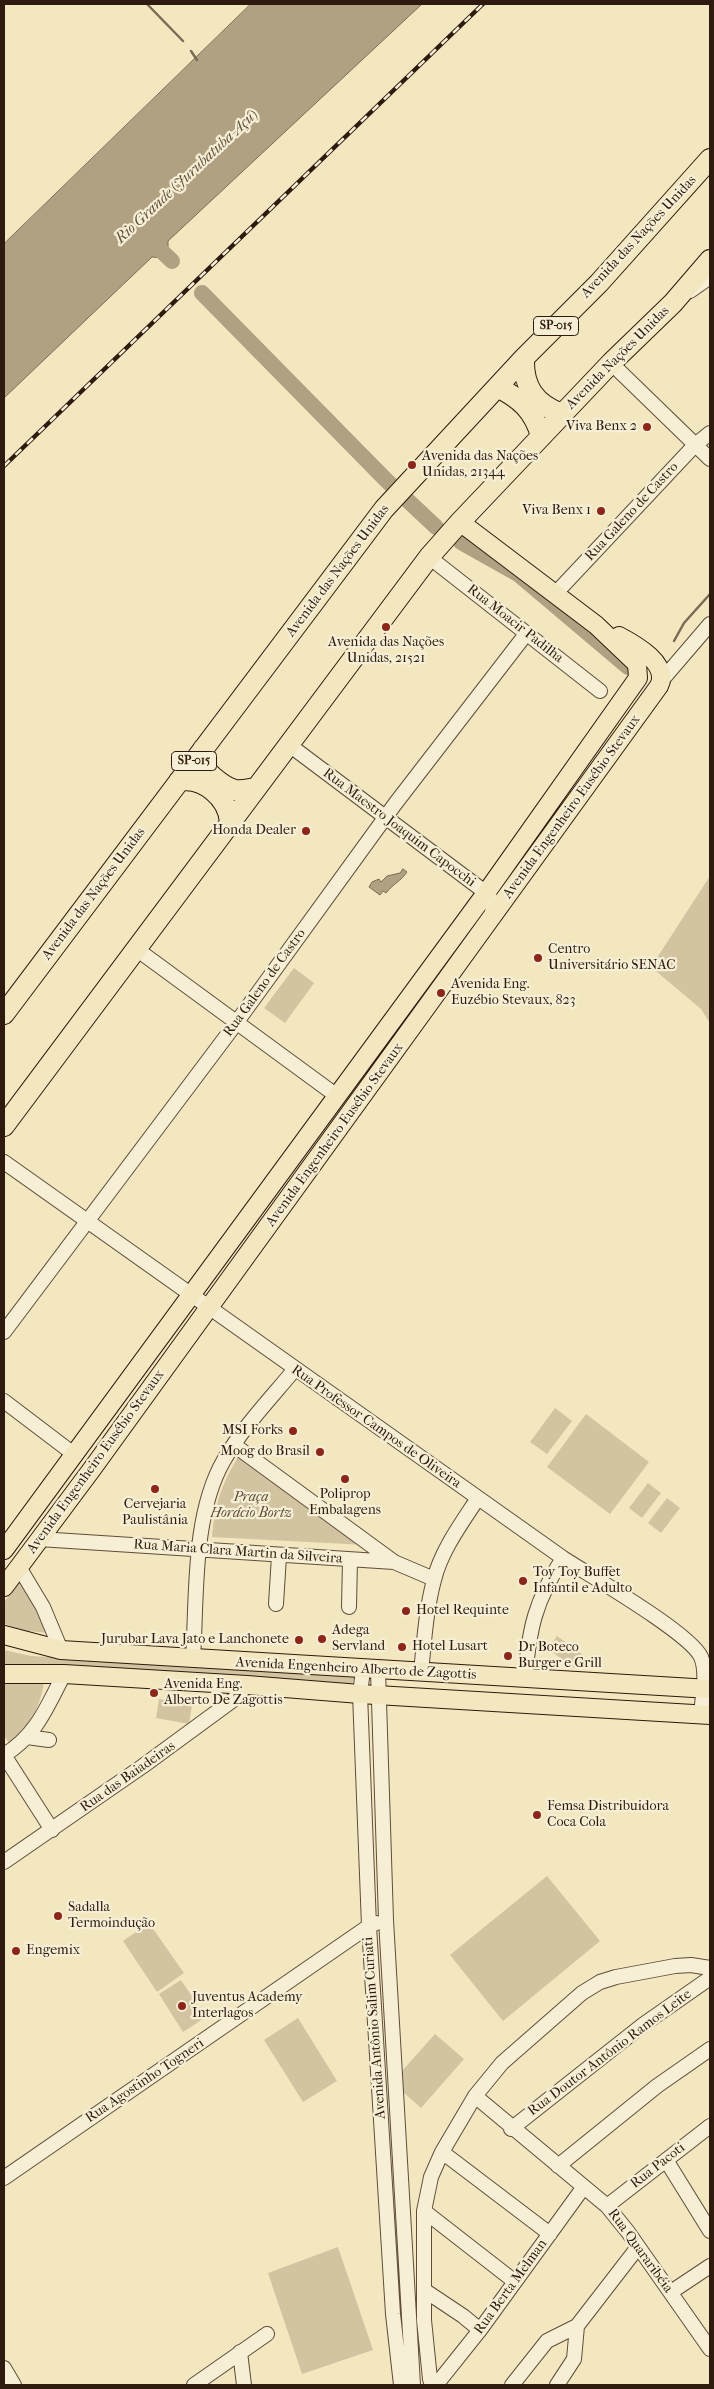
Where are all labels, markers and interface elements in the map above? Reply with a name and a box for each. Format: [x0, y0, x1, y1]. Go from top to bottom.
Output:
water label: Rio Grande (Jurubatuba-Açú) [112, 106, 262, 248]
street label: Avenida das Nações Unidas [578, 172, 700, 302]
street label: Avenida Nações Unidas [563, 303, 673, 413]
road number: SP-015 [534, 316, 578, 336]
place label: Viva Benx 2 [566, 419, 637, 435]
marker: Viva Benx 2 [641, 421, 653, 433]
place label: Avenida das Nações Unidas, 21344 [422, 449, 538, 482]
marker: Avenida das Nações Unidas, 21344 [406, 459, 418, 471]
street label: Rua Galeno de Castro [582, 459, 682, 565]
street label: Avenida das Nações Unidas [283, 501, 393, 641]
place label: Viva Benx 1 [522, 503, 591, 519]
marker: Viva Benx 1 [595, 505, 607, 517]
street label: Rua Moacir Padilha [464, 581, 566, 667]
marker: Avenida das Nações Unidas, 21521 [380, 621, 392, 633]
place label: Avenida das Nações Unidas, 21521 [328, 635, 444, 668]
street label: Avenida Engenheiro Eusébio Stevaux [500, 712, 644, 902]
road number: SP-015 [172, 751, 216, 770]
street label: Rua Maestro Joaquim Capocchi [319, 765, 479, 891]
place label: Honda Dealer [212, 823, 296, 839]
street label: Avenida das Nações Unidas [39, 824, 149, 964]
marker: Honda Dealer [300, 825, 312, 837]
street label: Rua Galeno de Castro [220, 926, 310, 1040]
place label: Centro Universitário SENAC [548, 942, 676, 974]
marker: Centro Universitário SENAC [532, 952, 544, 964]
place label: Avenida Eng. Euzébio Stevaux, 823 [451, 977, 575, 1010]
marker: Avenida Eng. Euzébio Stevaux, 823 [435, 987, 447, 999]
street label: Avenida Engenheiro Eusébio Stevaux [263, 1040, 407, 1230]
street label: Rua Professor Campos de Oliveira [288, 1362, 464, 1492]
street label: Avenida Engenheiro Eusébio Stevaux [24, 1367, 168, 1557]
place label: MSI Forks [222, 1423, 283, 1439]
marker: MSI Forks [287, 1425, 299, 1437]
place label: Moog do Brasil [220, 1444, 310, 1460]
marker: Moog do Brasil [314, 1446, 326, 1458]
marker: Poliprop Embalagens [339, 1473, 351, 1485]
marker: Cervejaria Paulistânia [149, 1483, 161, 1495]
place label: Poliprop Embalagens [309, 1487, 381, 1520]
park label: Praça Horácio Bortz [210, 1490, 292, 1522]
place label: Cervejaria Paulistânia [122, 1497, 188, 1530]
street label: Rua Maria Clara Martin da Silveira [133, 1536, 343, 1568]
place label: Toy Toy Buffet Infantil e Adulto [533, 1565, 632, 1598]
marker: Toy Toy Buffet Infantil e Adulto [517, 1575, 529, 1587]
place label: Hotel Requinte [416, 1603, 509, 1619]
marker: Hotel Requinte [400, 1605, 412, 1617]
place label: Adega Servland [332, 1623, 385, 1655]
place label: Jurubar Lava Jato e Lanchonete [101, 1632, 289, 1648]
marker: Adega Servland [316, 1633, 328, 1645]
marker: Jurubar Lava Jato e Lanchonete [293, 1634, 305, 1646]
place label: Hotel Lusart [412, 1639, 488, 1655]
place label: Dr Boteco Burger e Grill [518, 1640, 602, 1672]
marker: Hotel Lusart [396, 1641, 408, 1653]
marker: Dr Boteco Burger e Grill [502, 1650, 514, 1662]
street label: Avenida Engenheiro Alberto de Zagottis [235, 1654, 477, 1684]
place label: Avenida Eng. Alberto De Zagottis [164, 1677, 283, 1710]
marker: Avenida Eng. Alberto De Zagottis [148, 1687, 160, 1699]
street label: Rua das Baiadeiras [77, 1738, 179, 1816]
place label: Femsa Distribuidora Coca Cola [547, 1799, 669, 1831]
marker: Femsa Distribuidora Coca Cola [531, 1809, 543, 1821]
place label: Sadalla Termoindução [68, 1900, 155, 1932]
marker: Sadalla Termoindução [52, 1910, 64, 1922]
street label: Avenida Antônio Salim Curiati [360, 1936, 390, 2120]
place label: Engemix [26, 1943, 80, 1959]
marker: Engemix [10, 1945, 22, 1957]
street label: Rua Doutor Antônio Ramos Leite [525, 1986, 695, 2120]
place label: Juventus Academy Interlagos [192, 1990, 303, 2022]
marker: Juventus Academy Interlagos [176, 2000, 188, 2012]
street label: Rua Agostinho Togneri [83, 2035, 207, 2127]
street label: Rua Pacoti [627, 2140, 689, 2192]
street label: Rua Quararibéia [604, 2206, 676, 2296]
street label: Rua Berta Melman [471, 2236, 551, 2338]

